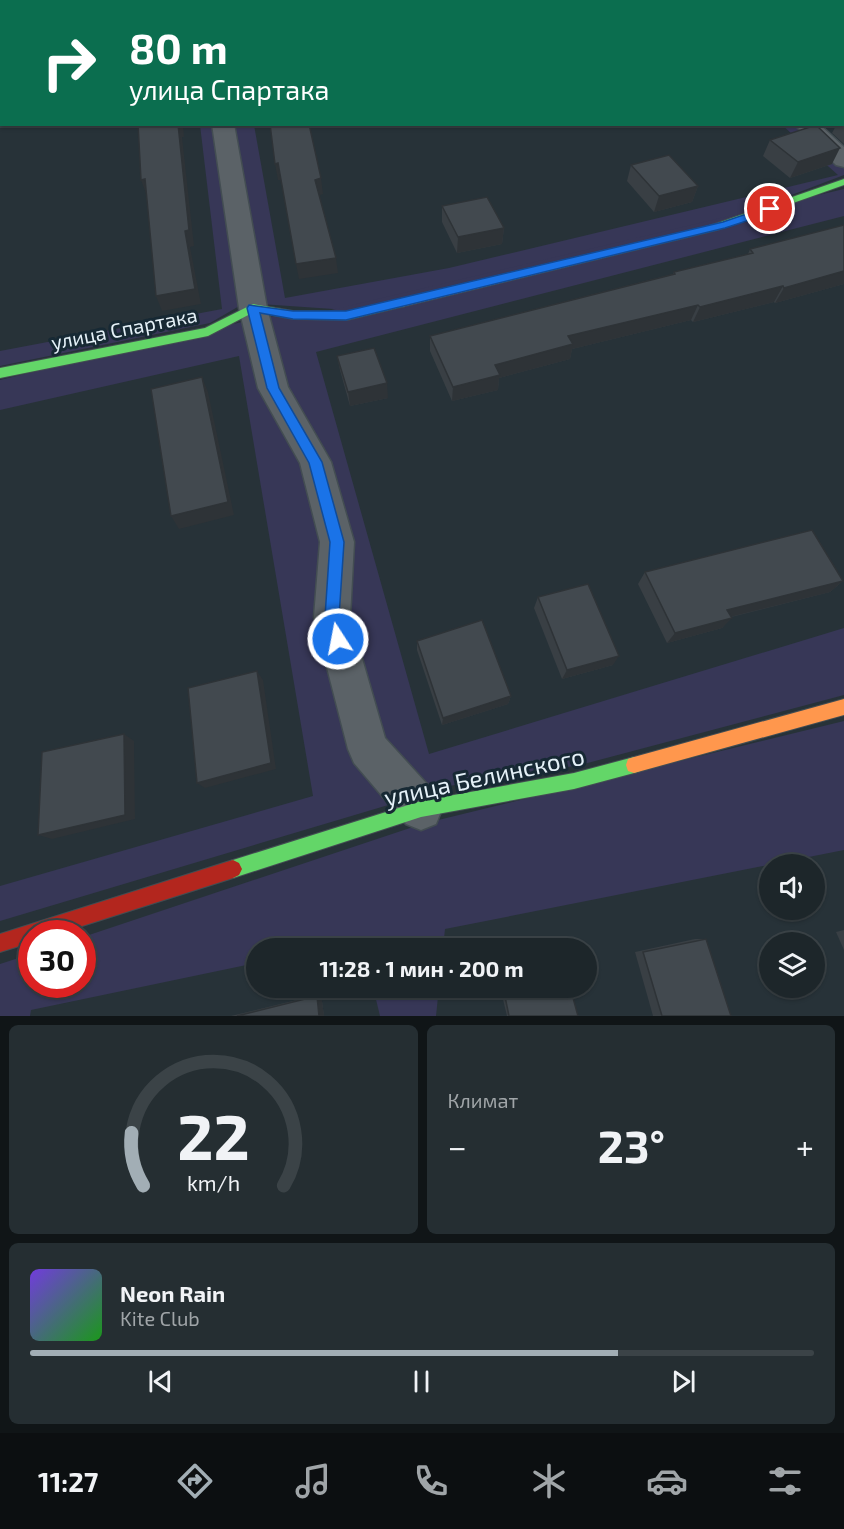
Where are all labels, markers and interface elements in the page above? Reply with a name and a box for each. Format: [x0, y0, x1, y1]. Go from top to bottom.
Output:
text: 80 m [129, 22, 228, 72]
icon: right [30, 24, 108, 102]
text: улица Спартака [129, 73, 330, 105]
pin [744, 183, 795, 234]
icon: arrive [753, 192, 786, 225]
street label: улица Спартака [49, 302, 199, 355]
position arrow [306, 607, 370, 671]
street label: улица Белинского [381, 741, 587, 812]
map controls [759, 854, 825, 998]
button: sound [759, 854, 825, 920]
speed limit sign: 30 [18, 920, 96, 998]
button: layers [759, 932, 825, 998]
text: 11:28 · 1 мин · 200 m [319, 955, 524, 981]
text: Климат [448, 1088, 518, 1112]
text: 22 [177, 1098, 249, 1173]
text: 23° [598, 1118, 665, 1172]
text: − [448, 1126, 467, 1166]
text: + [796, 1126, 814, 1166]
text: km/h [187, 1171, 240, 1196]
text: Neon Rain [120, 1280, 225, 1306]
text: Kite Club [120, 1306, 200, 1330]
icon: previous [144, 1365, 177, 1398]
icon: pause [405, 1365, 438, 1398]
icon: next [667, 1365, 700, 1398]
icon: directions [174, 1460, 216, 1502]
icon: music [292, 1460, 334, 1502]
icon: phone [410, 1460, 452, 1502]
icon: climate [528, 1460, 570, 1502]
icon: car [646, 1460, 688, 1502]
icon: filters [764, 1460, 806, 1502]
text: 11:27 [38, 1465, 98, 1497]

